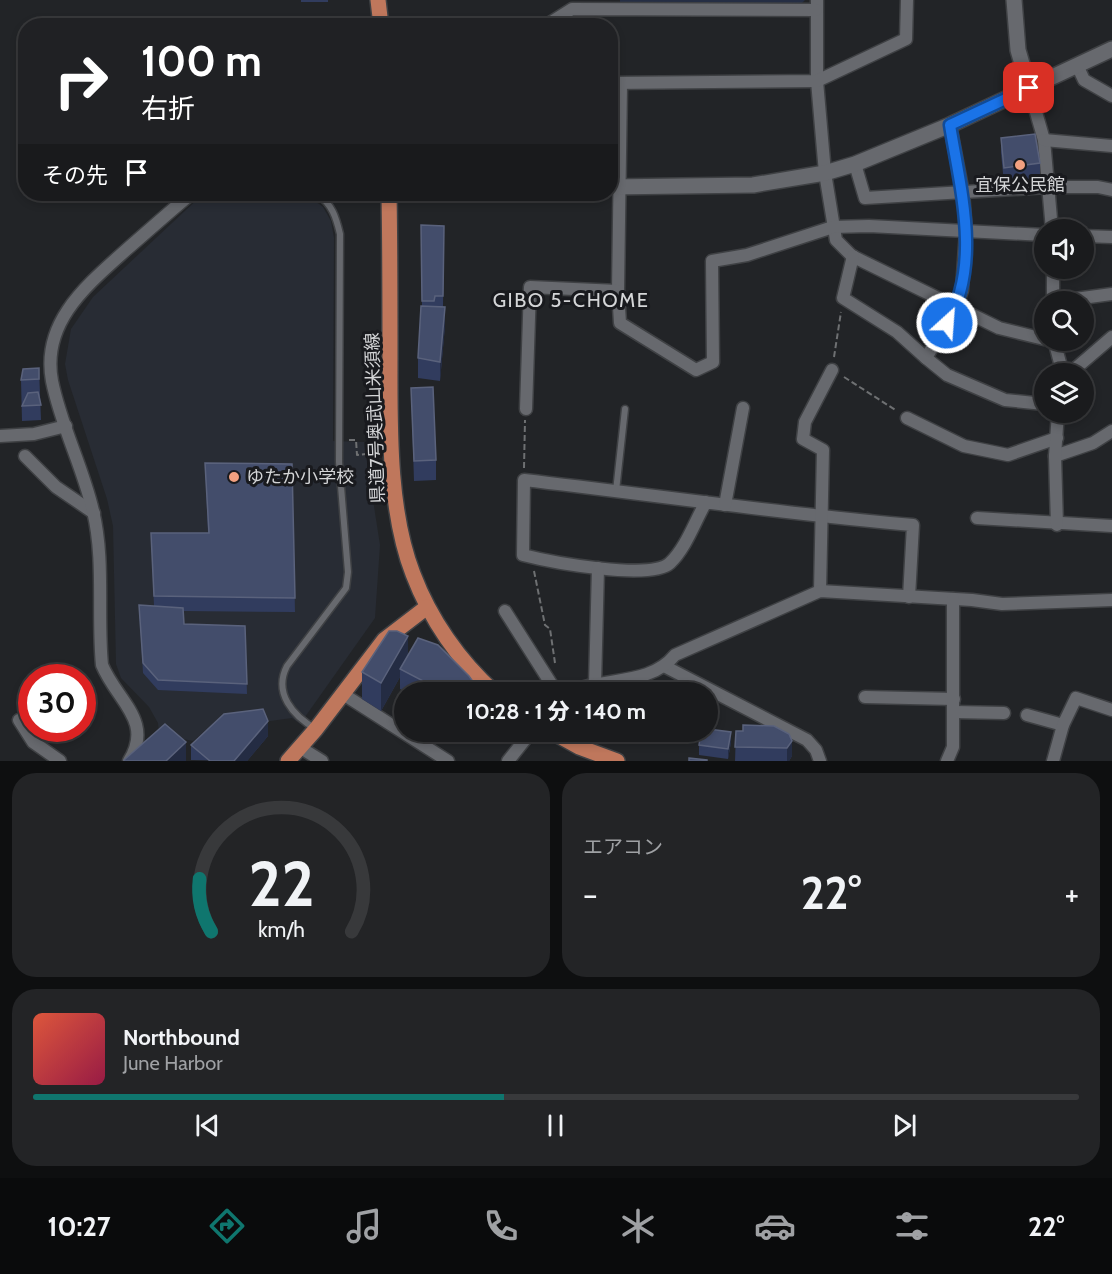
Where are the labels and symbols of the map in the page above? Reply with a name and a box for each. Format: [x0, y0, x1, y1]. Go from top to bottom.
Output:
pin [1003, 62, 1054, 113]
marker: 宜保公民館 [1013, 158, 1027, 172]
place label: 宜保公民館 [975, 174, 1065, 196]
district label: GIBO 5-CHOME [493, 288, 649, 312]
position arrow [915, 291, 979, 355]
street label: 県道7号奥武山米須線 [361, 332, 389, 504]
place label: ゆたか小学校 [246, 466, 354, 488]
marker: ゆたか小学校 [227, 470, 241, 484]
speed limit sign: 30 [18, 664, 96, 742]

